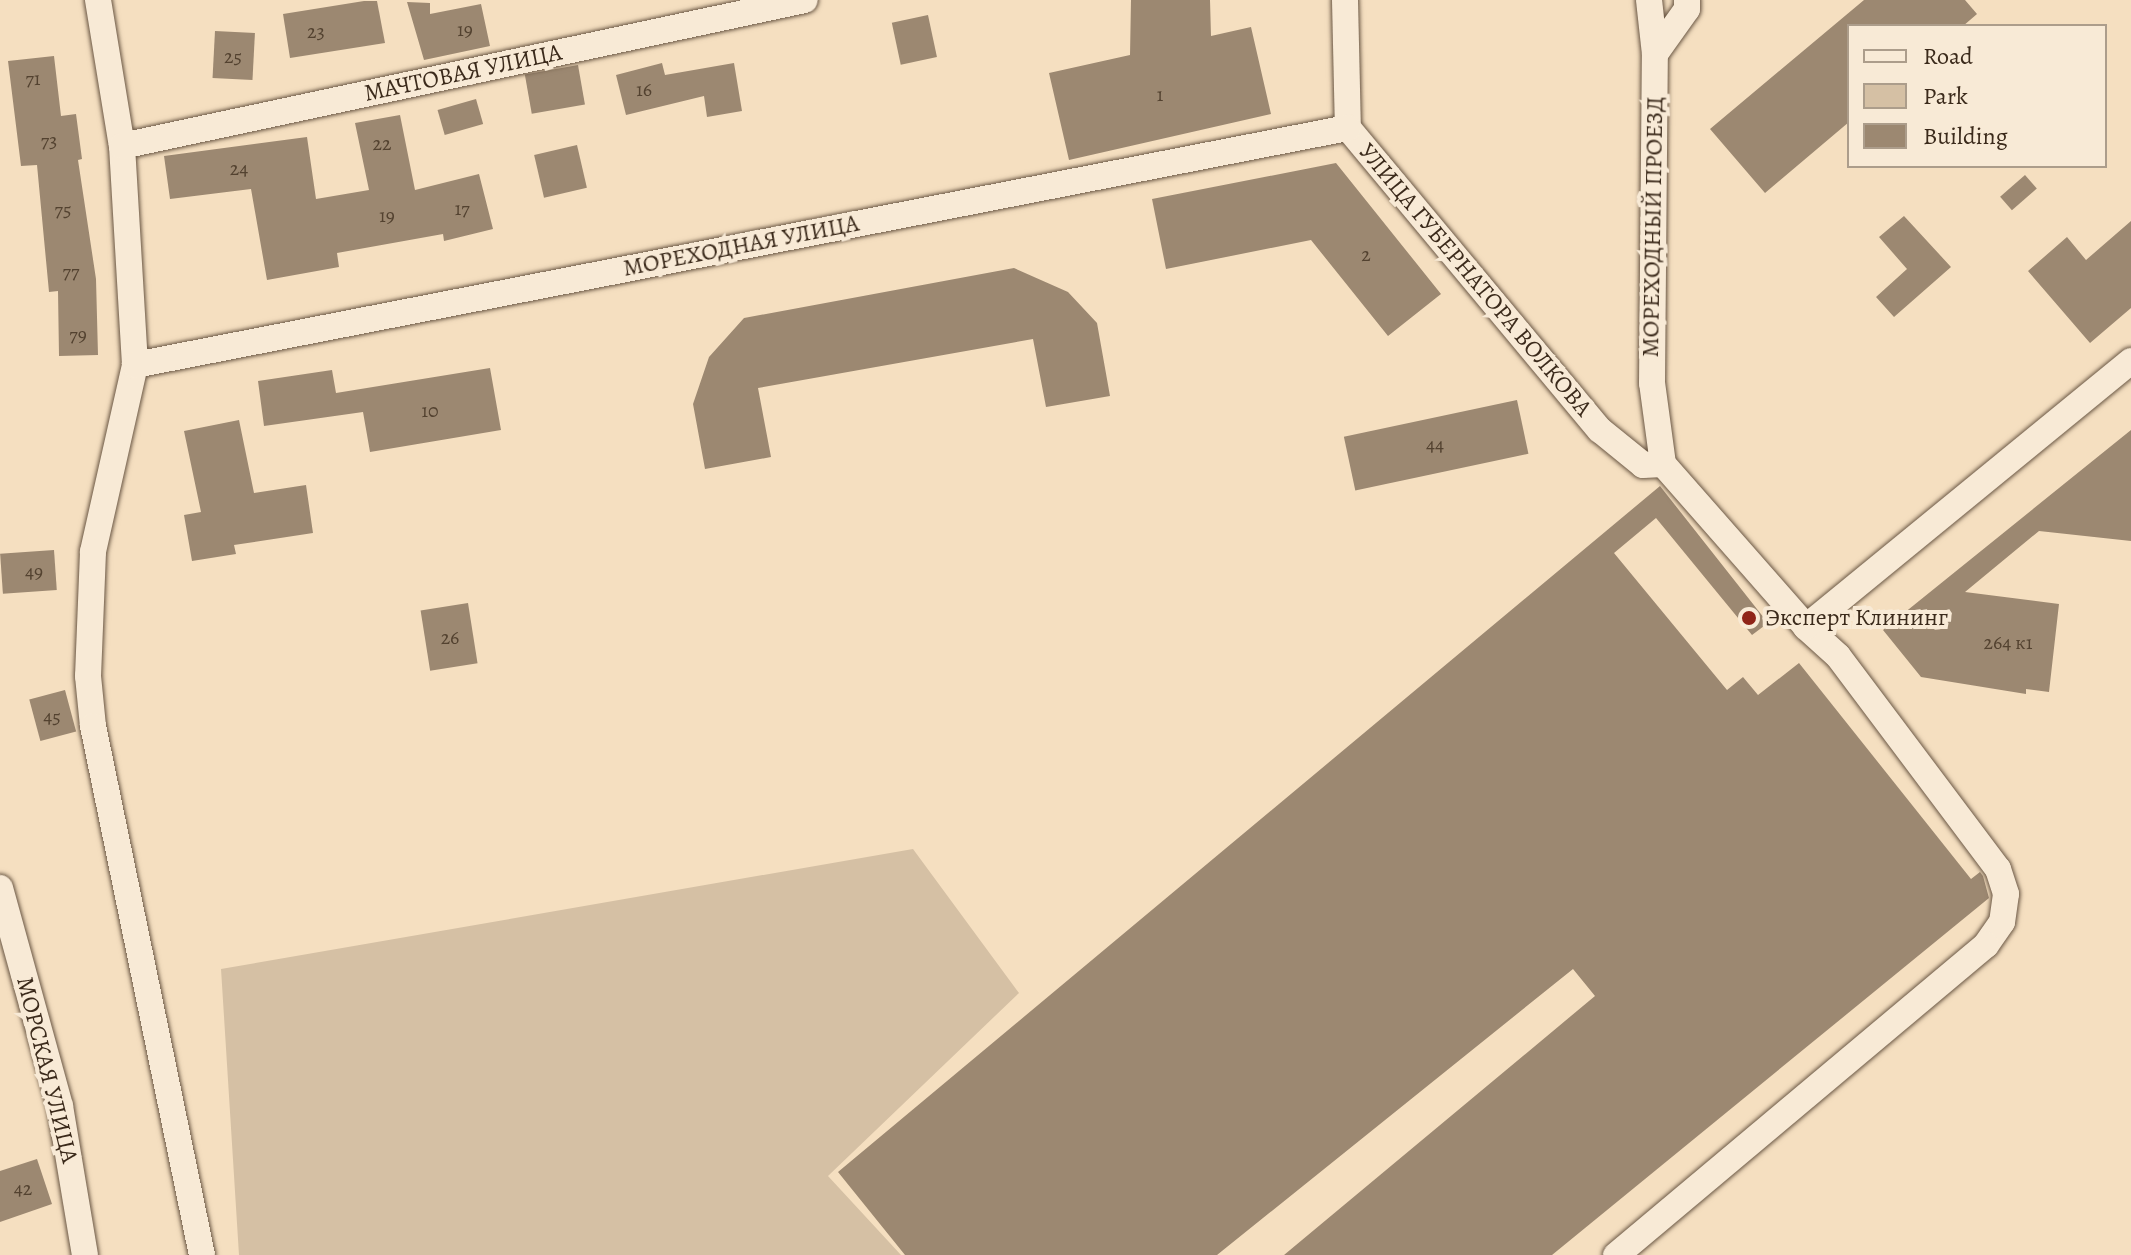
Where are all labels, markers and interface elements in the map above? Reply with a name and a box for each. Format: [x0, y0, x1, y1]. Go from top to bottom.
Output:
house number: 19 [457, 17, 473, 41]
house number: 23 [307, 19, 325, 43]
legend [1847, 24, 2107, 168]
street label: МАЧТОВАЯ УЛИЦА [361, 38, 565, 108]
text: Road [1923, 40, 1973, 72]
house number: 25 [224, 44, 242, 68]
house number: 71 [25, 66, 41, 90]
house number: 16 [636, 77, 652, 101]
text: Park [1923, 80, 1968, 112]
house number: 1 [1157, 82, 1163, 106]
street label: МОРЕХОДНЫЙ ПРОЕЗД [1636, 96, 1670, 358]
text: Building [1923, 120, 2008, 152]
house number: 73 [41, 128, 57, 152]
house number: 22 [373, 131, 391, 155]
street label: УЛИЦА ГУБЕРНАТОРА ВОЛКОВА [1352, 138, 1598, 422]
house number: 24 [230, 156, 248, 180]
house number: 17 [454, 196, 470, 220]
house number: 75 [55, 197, 71, 221]
house number: 19 [379, 203, 395, 227]
street label: МОРЕХОДНАЯ УЛИЦА [621, 209, 861, 283]
house number: 2 [1361, 242, 1371, 266]
house number: 77 [63, 259, 79, 283]
house number: 79 [69, 322, 87, 346]
house number: 10 [421, 398, 439, 422]
house number: 44 [1426, 432, 1444, 456]
house number: 49 [25, 559, 43, 583]
place label: Эксперт Клининг [1765, 604, 1948, 632]
marker: Эксперт Клининг [1740, 609, 1758, 627]
house number: 26 [441, 625, 459, 649]
house number: 264 к1 [1984, 630, 2032, 654]
house number: 45 [43, 704, 61, 728]
street label: МОРСКАЯ УЛИЦА [10, 974, 84, 1166]
house number: 42 [14, 1176, 32, 1200]

